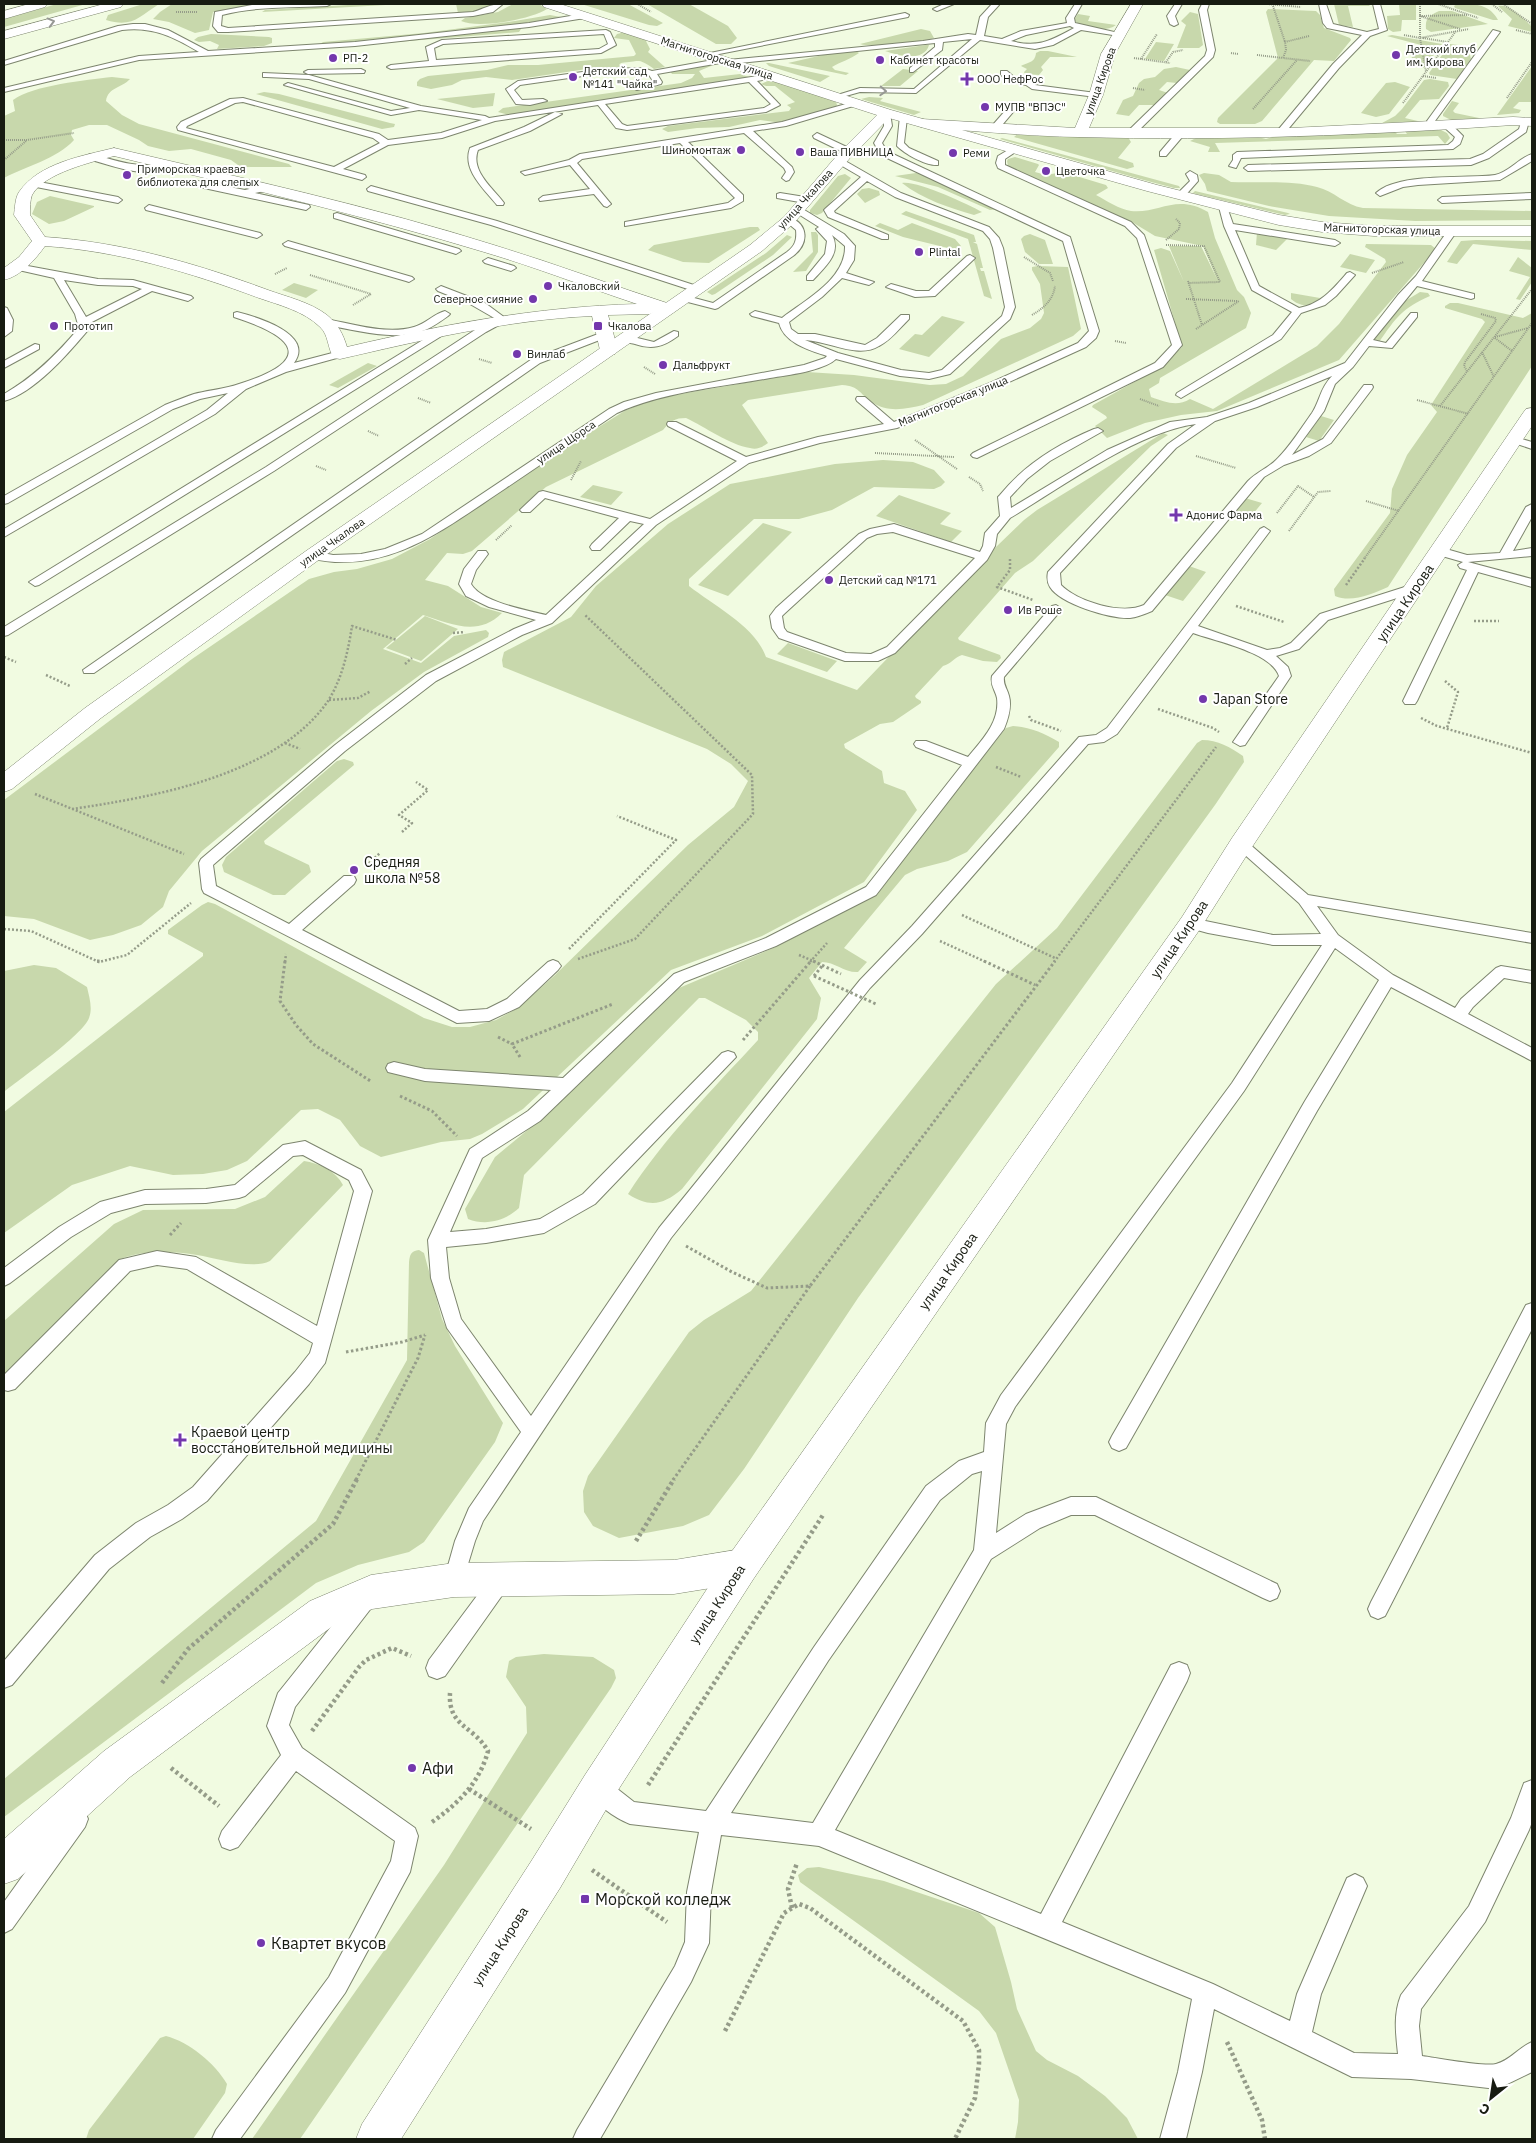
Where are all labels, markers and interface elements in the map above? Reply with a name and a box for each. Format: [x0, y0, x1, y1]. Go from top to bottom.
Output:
one-way arrow [46, 17, 55, 28]
street label: Магнитогорская улица [659, 33, 775, 83]
place label: Детский клуб им. Кирова [1406, 42, 1476, 69]
street label: улица Кирова [1081, 45, 1119, 117]
marker: Детский клуб им. Кирова [1390, 49, 1402, 61]
place label: РП-2 [343, 51, 368, 65]
marker: РП-2 [327, 52, 339, 64]
place label: Кабинет красоты [890, 53, 979, 67]
marker: Кабинет красоты [874, 54, 886, 66]
place label: Детский сад №141 "Чайка" [583, 64, 657, 91]
marker: Детский сад №141 "Чайка" [567, 71, 579, 83]
place label: ООО НефРос [977, 72, 1044, 86]
marker: ООО НефРос [961, 73, 973, 85]
one-way arrow [879, 85, 887, 96]
place label: МУПВ "ВПЭС" [995, 100, 1066, 114]
marker: МУПВ "ВПЭС" [979, 101, 991, 113]
place label: Шиномонтаж [662, 143, 732, 157]
marker: Шиномонтаж [735, 144, 747, 156]
place label: Ваша ПИВНИЦА [810, 145, 894, 159]
marker: Ваша ПИВНИЦА [794, 146, 806, 158]
place label: Реми [963, 146, 990, 160]
marker: Реми [947, 147, 959, 159]
place label: Приморская краевая библиотека для слепых [137, 162, 259, 189]
place label: Цветочка [1056, 164, 1105, 178]
marker: Цветочка [1040, 165, 1052, 177]
street label: улица Чкалова [774, 166, 836, 232]
marker: Приморская краевая библиотека для слепых [121, 169, 133, 181]
street label: Магнитогорская улица [1323, 220, 1441, 238]
place label: Plintal [929, 245, 960, 259]
marker: Plintal [913, 246, 925, 258]
place label: Чкаловский [558, 279, 620, 293]
marker: Чкаловский [542, 280, 554, 292]
place label: Северное сияние [433, 292, 523, 306]
marker: Северное сияние [527, 293, 539, 305]
place label: Прототип [64, 319, 113, 333]
place label: Чкалова [608, 319, 651, 333]
marker: Прототип [48, 320, 60, 332]
marker: Чкалова [592, 320, 604, 332]
place label: Винлаб [527, 347, 565, 361]
marker: Винлаб [511, 348, 523, 360]
place label: Дальфрукт [673, 358, 730, 372]
marker: Дальфрукт [657, 359, 669, 371]
street label: Магнитогорская улица [896, 373, 1010, 429]
street label: улица Щорса [534, 417, 598, 467]
place label: Адонис Фарма [1186, 508, 1262, 522]
marker: Адонис Фарма [1170, 509, 1182, 521]
street label: улица Чкалова [297, 514, 367, 570]
street label: улица Кирова [1372, 560, 1438, 646]
place label: Детский сад №171 [839, 573, 937, 587]
marker: Детский сад №171 [823, 574, 835, 586]
place label: Ив Роше [1018, 603, 1062, 617]
marker: Ив Роше [1002, 604, 1014, 616]
place label: Japan Store [1213, 690, 1288, 708]
marker: Japan Store [1197, 693, 1209, 705]
place label: Средняя школа №58 [364, 853, 440, 887]
marker: Средняя школа №58 [348, 864, 360, 876]
street label: улица Кирова [1146, 896, 1212, 982]
street label: улица Кирова [915, 1228, 982, 1313]
place label: Краевой центр восстановительной медицины [191, 1423, 393, 1457]
marker: Краевой центр восстановительной медицины [173, 1433, 187, 1447]
street label: улица Кирова [685, 1561, 750, 1647]
place label: Афи [422, 1758, 454, 1778]
marker: Афи [406, 1762, 418, 1774]
place label: Морской колледж [595, 1889, 731, 1909]
marker: Морской колледж [579, 1893, 591, 1905]
street label: улица Кирова [468, 1903, 533, 1989]
place label: Квартет вкусов [271, 1933, 386, 1953]
marker: Квартет вкусов [255, 1937, 267, 1949]
north arrow [1466, 2073, 1516, 2123]
text: С [1476, 2099, 1493, 2119]

